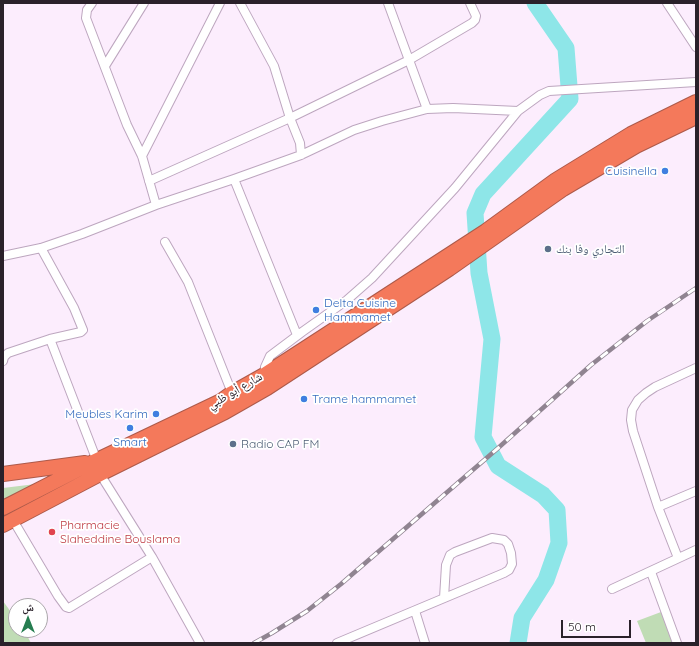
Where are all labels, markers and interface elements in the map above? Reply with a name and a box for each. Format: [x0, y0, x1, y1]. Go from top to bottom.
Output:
place label: Cuisinella [605, 164, 657, 178]
marker: Cuisinella [660, 166, 670, 176]
place label: التجاري وفا بنك [556, 242, 625, 256]
marker: التجاري وفا بنك [543, 244, 553, 254]
place label: Delta Cuisine Hammamet [324, 296, 396, 324]
marker: Delta Cuisine Hammamet [311, 305, 321, 315]
street label: شارع أبو ظبي [205, 370, 265, 412]
place label: Trame hammamet [312, 392, 416, 406]
marker: Trame hammamet [299, 394, 309, 404]
place label: Meubles Karim [65, 407, 148, 421]
marker: Meubles Karim [151, 409, 161, 419]
marker: Smart [125, 423, 135, 433]
place label: Smart [113, 435, 147, 449]
place label: Radio CAP FM [241, 437, 319, 451]
marker: Radio CAP FM [228, 439, 238, 449]
place label: Pharmacie Slaheddine Bouslama [60, 518, 180, 546]
marker: Pharmacie Slaheddine Bouslama [47, 527, 57, 537]
north arrow [8, 598, 48, 638]
text: ش [22, 600, 34, 614]
scale bar [563, 612, 633, 638]
text: 50 m [568, 619, 596, 634]

